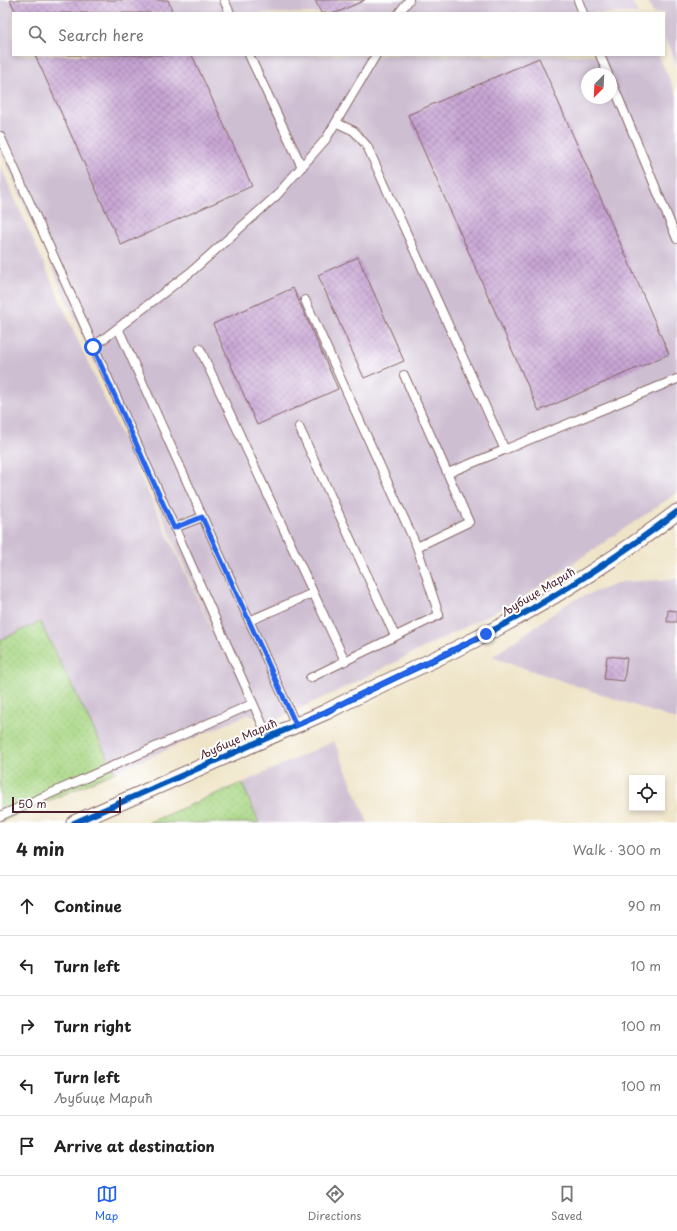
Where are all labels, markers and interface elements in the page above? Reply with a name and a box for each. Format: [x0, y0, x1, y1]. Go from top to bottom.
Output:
search box [12, 12, 665, 56]
icon: search [26, 23, 48, 45]
text: Search here [58, 23, 144, 46]
north arrow [581, 68, 617, 104]
route start [84, 338, 102, 356]
street label: Љубице Марић [498, 563, 578, 620]
route end [477, 625, 495, 643]
street label: Љубице Марић [196, 714, 279, 763]
map controls [629, 775, 665, 811]
button: locate [629, 775, 665, 811]
scale bar [12, 795, 121, 814]
text: 50 m [18, 795, 47, 812]
text: 4 min [16, 836, 64, 862]
text: Walk · 300 m [573, 840, 661, 859]
text: Continue [54, 894, 122, 917]
icon: ahead [16, 895, 38, 917]
text: 90 m [628, 896, 661, 915]
text: Turn left [54, 954, 120, 977]
icon: left [16, 955, 38, 977]
text: 10 m [631, 956, 661, 975]
text: Turn right [54, 1014, 131, 1037]
icon: right [16, 1015, 38, 1037]
text: 100 m [621, 1016, 661, 1035]
text: Turn left [54, 1065, 120, 1088]
icon: left [16, 1075, 38, 1097]
text: 100 m [621, 1076, 661, 1095]
text: Љубице Марић [54, 1088, 153, 1107]
text: Arrive at destination [54, 1134, 215, 1157]
icon: arrive [16, 1135, 38, 1157]
tab: Map [95, 1183, 118, 1224]
tab: Directions [308, 1183, 361, 1224]
tab: Saved [551, 1183, 582, 1224]

